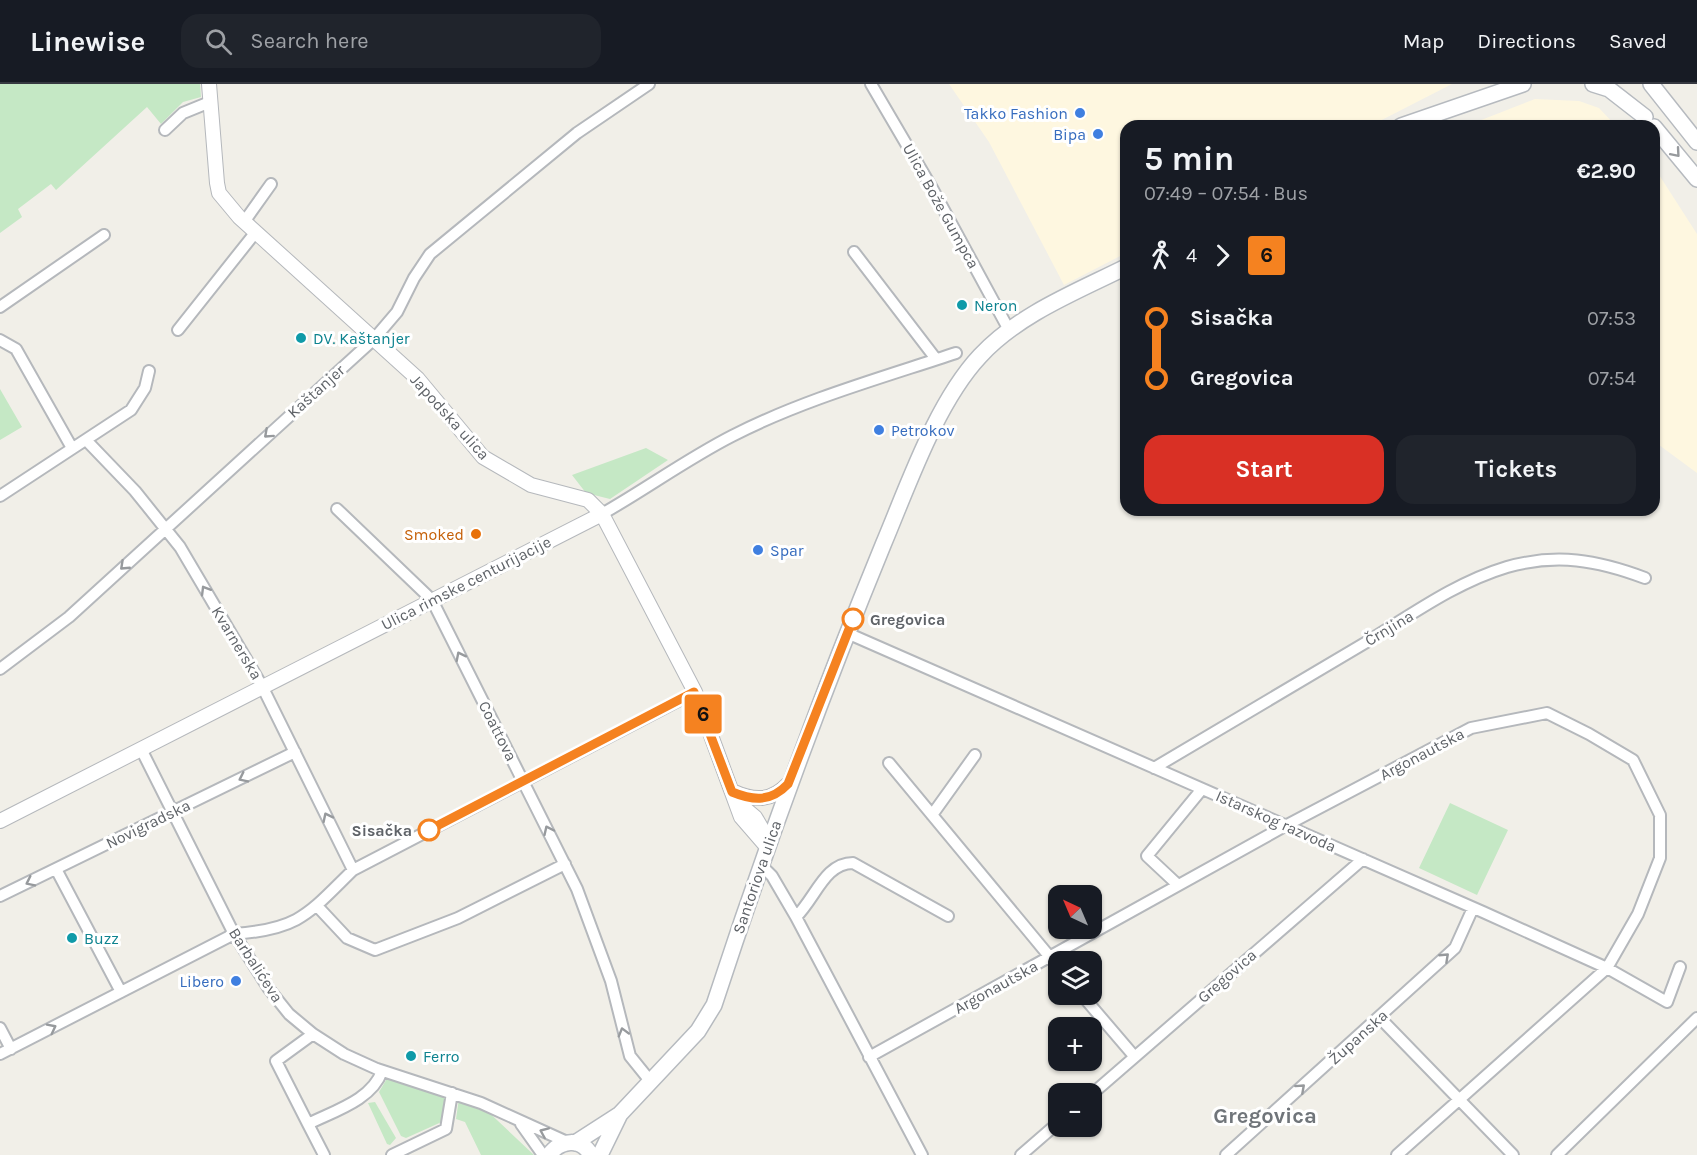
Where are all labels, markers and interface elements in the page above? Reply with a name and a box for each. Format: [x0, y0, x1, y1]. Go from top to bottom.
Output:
search box [181, 14, 601, 68]
text: Linewise [30, 25, 145, 58]
icon: search [202, 25, 235, 58]
text: Search here [250, 28, 369, 54]
text: Map [1403, 29, 1444, 53]
text: Directions [1477, 29, 1576, 53]
text: Saved [1609, 29, 1667, 53]
place label: Takko Fashion [964, 104, 1068, 123]
marker: Takko Fashion [1073, 106, 1087, 120]
place label: Bipa [1053, 125, 1086, 144]
marker: Bipa [1091, 127, 1105, 141]
street label: Ulica Bože Gumpca [899, 140, 983, 272]
text: 5 min [1144, 140, 1234, 178]
one-way arrow [1669, 146, 1680, 157]
text: €2.90 [1577, 158, 1636, 184]
text: 07:49 – 07:54 · Bus [1144, 182, 1308, 205]
icon: walk [1144, 239, 1177, 272]
icon: forward [1206, 239, 1239, 272]
text: 6 [1260, 243, 1273, 267]
text: 4 [1186, 244, 1197, 267]
place label: Neron [974, 296, 1017, 315]
marker: Neron [955, 298, 969, 312]
text: Sisačka [1190, 305, 1273, 331]
text: 07:53 [1587, 307, 1636, 330]
place label: DV. Kaštanjer [313, 329, 410, 348]
marker: DV. Kaštanjer [294, 331, 308, 345]
street label: Kaštanjer [283, 360, 349, 422]
text: Gregovica [1190, 365, 1294, 391]
text: 07:54 [1588, 367, 1636, 390]
street label: Japodska ulica [407, 370, 493, 464]
place label: Petrokov [891, 421, 954, 440]
marker: Petrokov [872, 423, 886, 437]
one-way arrow [264, 427, 275, 438]
button: Start [1144, 435, 1384, 504]
button: Tickets [1396, 435, 1636, 504]
place label: Smoked [404, 525, 464, 544]
marker: Smoked [469, 527, 483, 541]
street label: Ulica rimske centurijacije [378, 532, 554, 634]
place label: Spar [770, 541, 804, 560]
marker: Spar [751, 543, 765, 557]
one-way arrow [120, 559, 131, 570]
one-way arrow [201, 586, 213, 596]
street label: Kvarnerska [208, 603, 266, 683]
street label: Črnjina [1361, 606, 1417, 650]
marker: Gregovica [842, 608, 864, 630]
place label: Gregovica [870, 610, 945, 629]
one-way arrow [456, 651, 468, 662]
line badge: 6 [684, 694, 722, 734]
street label: Coattova [475, 698, 521, 764]
text: 6 [697, 702, 709, 726]
street label: Argonautska [1377, 724, 1467, 784]
one-way arrow [238, 770, 249, 782]
street label: Istarskog razvoda [1213, 786, 1339, 856]
street label: Novigradska [103, 795, 193, 853]
one-way arrow [323, 813, 334, 824]
street label: Santoriova ulica [729, 818, 785, 936]
marker: Sisačka [418, 819, 440, 841]
place label: Sisačka [351, 821, 412, 840]
one-way arrow [544, 825, 556, 836]
one-way arrow [25, 874, 36, 886]
north arrow [1048, 885, 1102, 939]
map controls [1048, 885, 1102, 1137]
street label: Barbalićeva [225, 924, 287, 1006]
place label: Buzz [84, 929, 119, 948]
marker: Buzz [65, 931, 79, 945]
street label: Gregovica [1194, 945, 1260, 1007]
button: layers [1048, 951, 1102, 1005]
one-way arrow [1439, 953, 1449, 964]
street label: Argonautska [951, 956, 1041, 1018]
place label: Libero [180, 972, 224, 991]
marker: Libero [229, 974, 243, 988]
street label: Županska [1324, 1005, 1392, 1069]
button: + [1048, 1017, 1102, 1071]
one-way arrow [46, 1023, 57, 1035]
one-way arrow [617, 1027, 630, 1037]
place label: Ferro [423, 1047, 459, 1066]
marker: Ferro [404, 1049, 418, 1063]
button: − [1048, 1083, 1102, 1137]
one-way arrow [1294, 1084, 1305, 1095]
district label: Gregovica [1213, 1103, 1317, 1129]
one-way arrow [539, 1128, 550, 1140]

